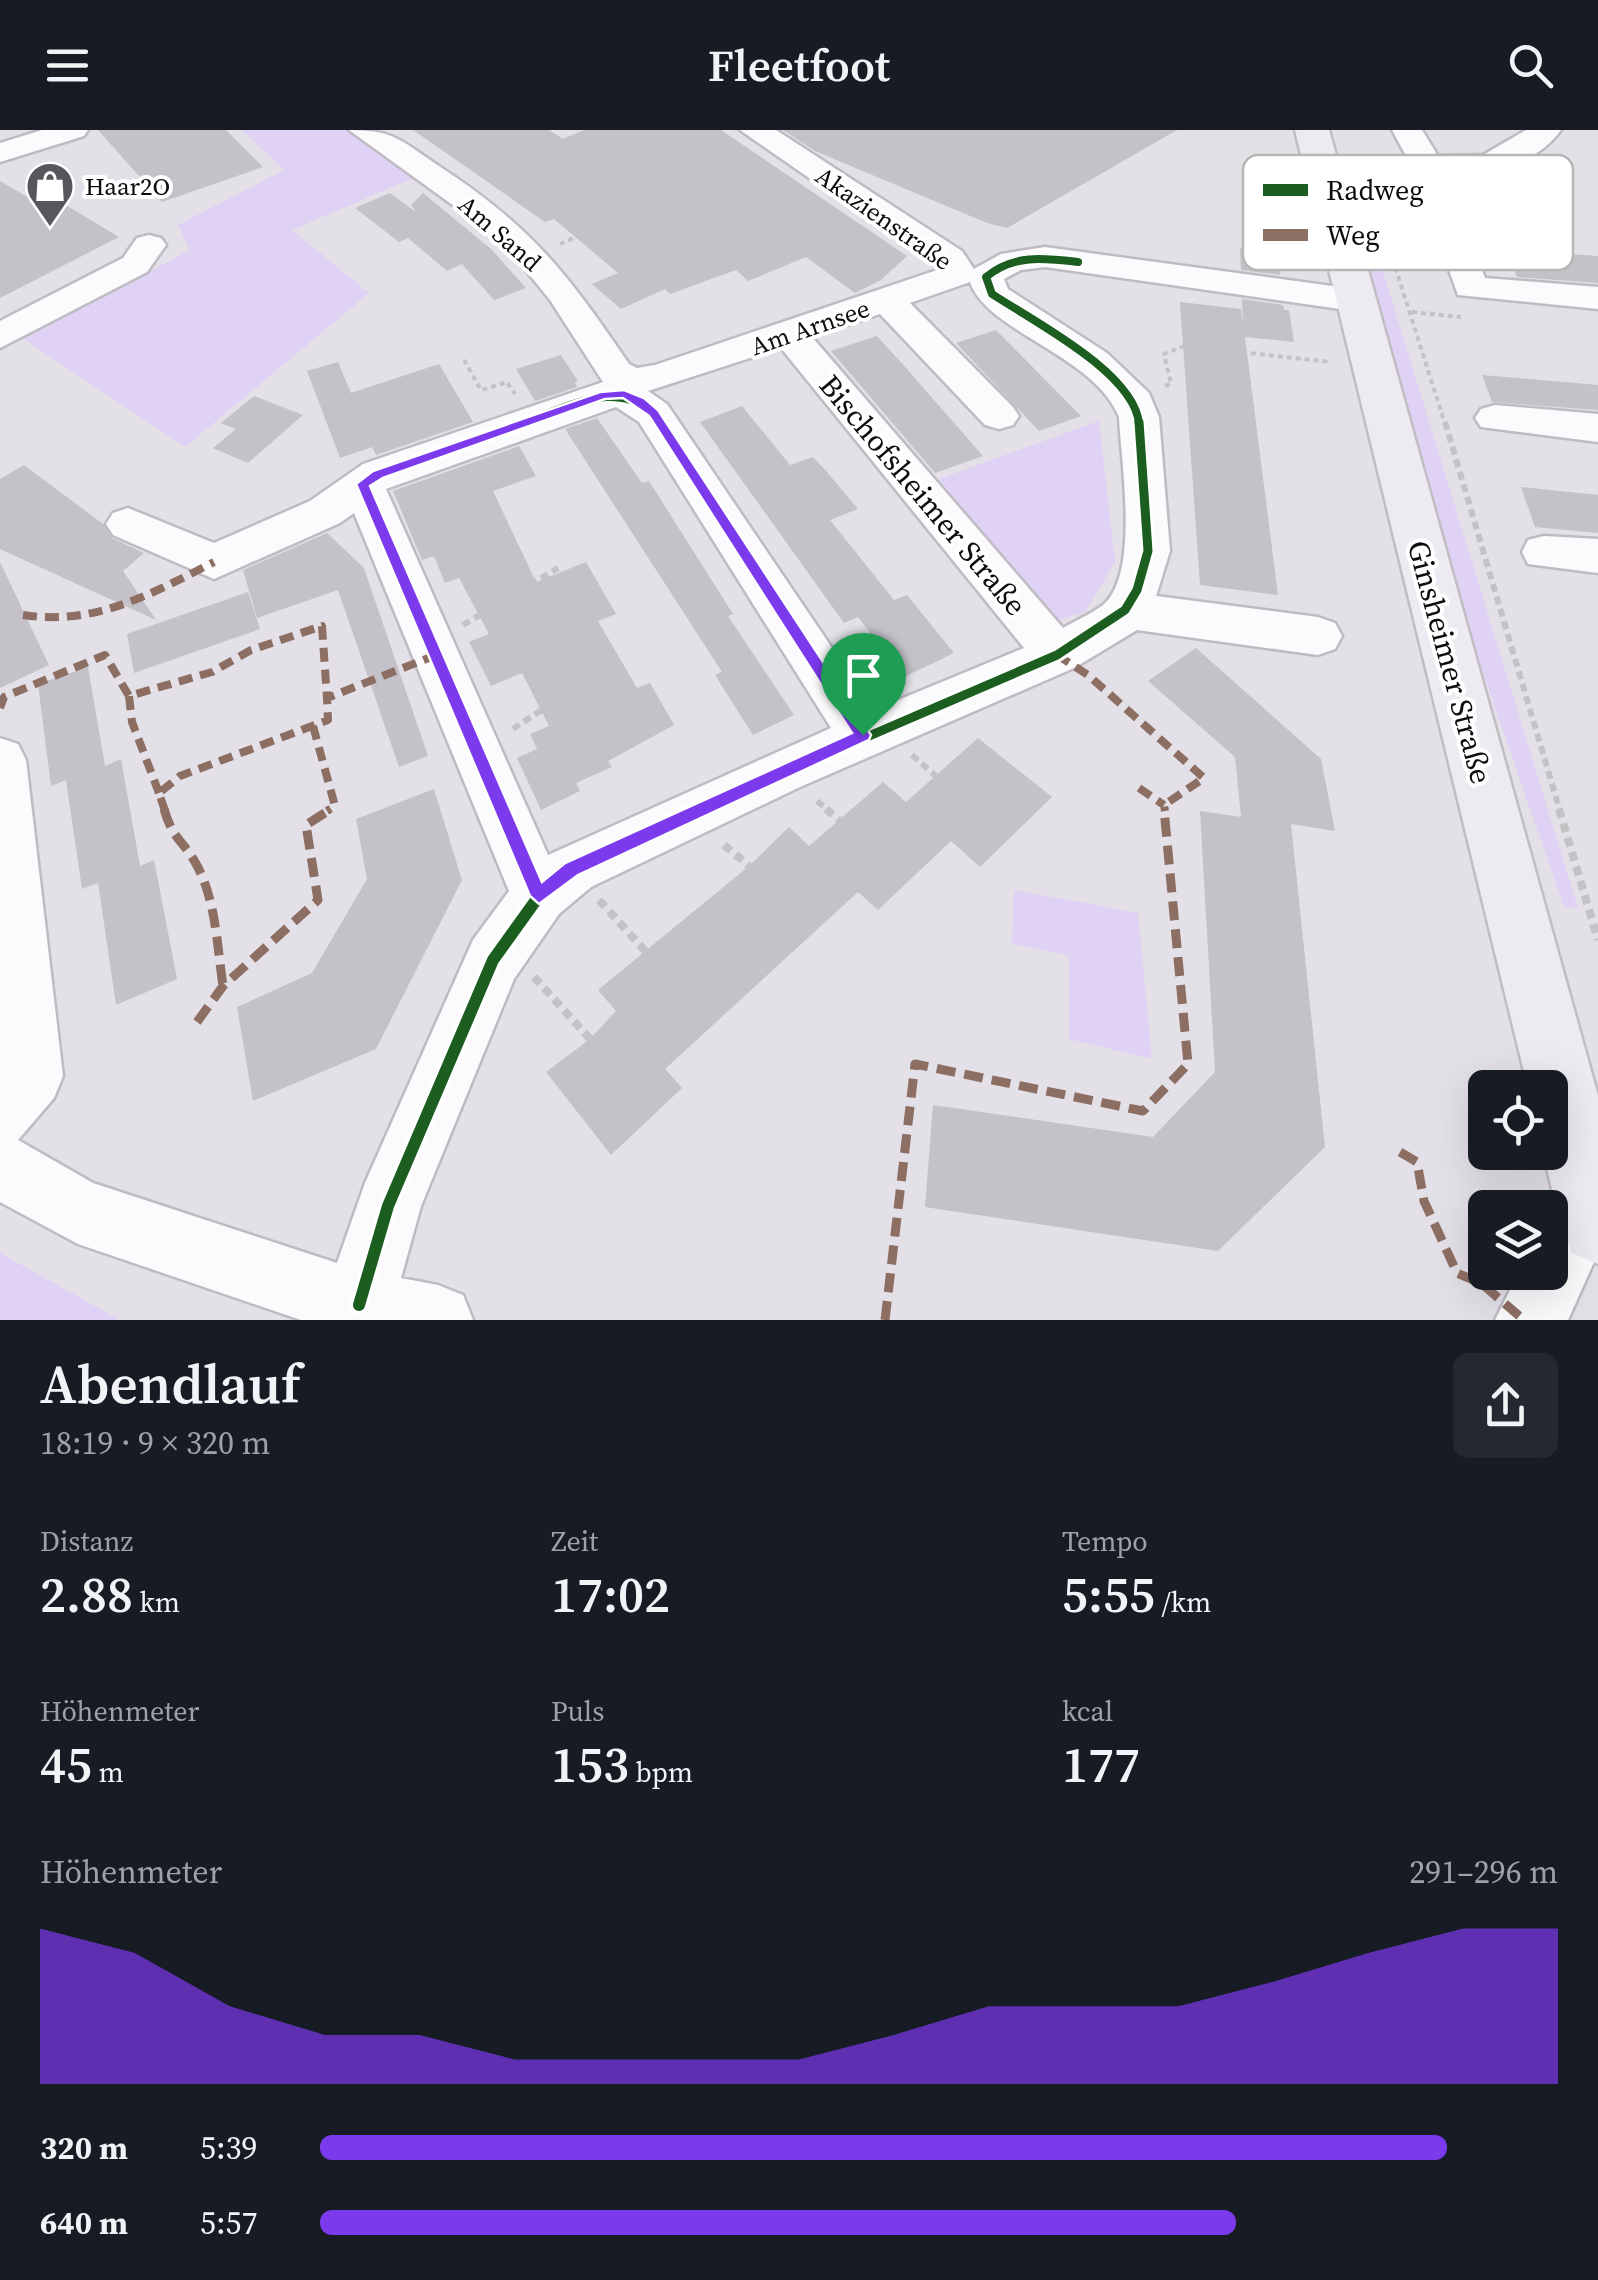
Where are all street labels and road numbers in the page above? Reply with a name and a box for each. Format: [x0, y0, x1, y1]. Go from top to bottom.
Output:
street label: Akazienstraße [809, 158, 959, 278]
street label: Am Sand [451, 187, 549, 279]
street label: Am Arnsee [746, 291, 874, 363]
street label: Bischofsheimer Straße [810, 366, 1036, 624]
street label: Ginsheimer Straße [1398, 536, 1502, 788]

